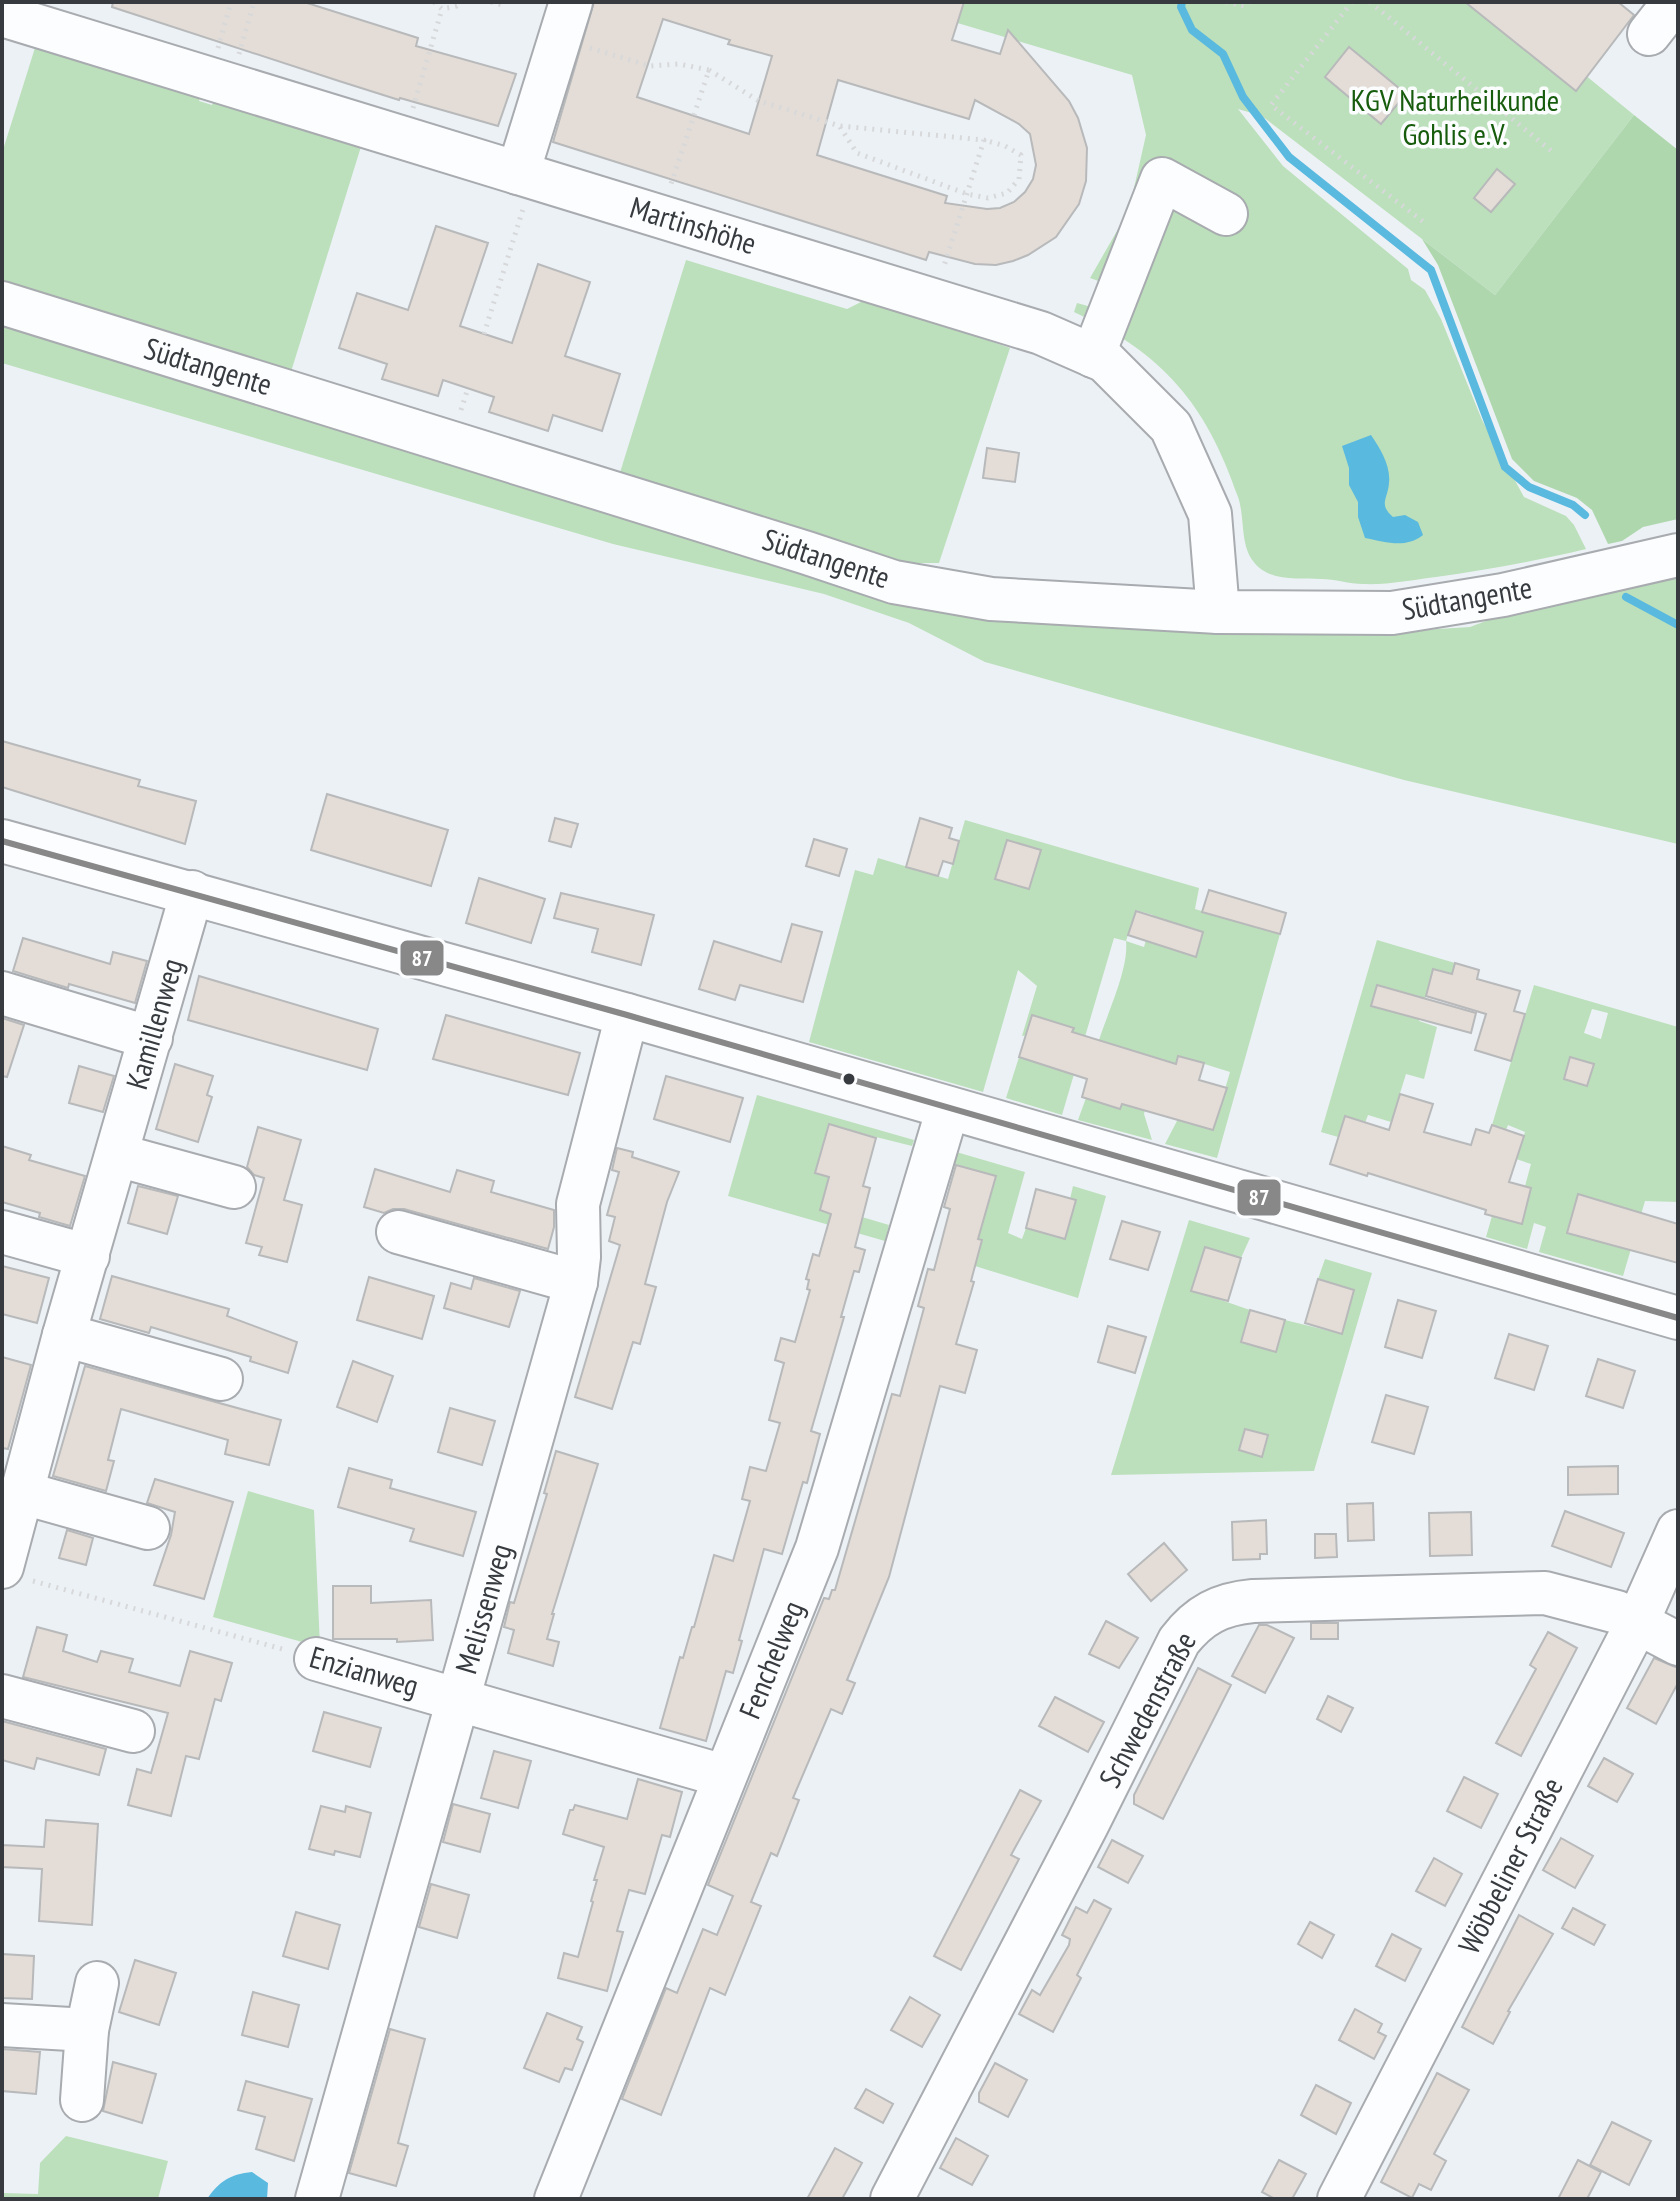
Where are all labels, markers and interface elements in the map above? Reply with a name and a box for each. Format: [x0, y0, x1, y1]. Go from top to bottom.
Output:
park label: KGV Naturheilkunde Gohlis e.V. [1351, 80, 1559, 153]
street label: Martinshöhe [626, 187, 761, 262]
street label: Südtangente [140, 328, 277, 403]
street label: Südtangente [758, 519, 895, 596]
street label: Südtangente [1399, 567, 1535, 628]
line badge: 87 [399, 939, 445, 977]
text: 87 [411, 944, 433, 972]
street label: Kamillenweg [116, 954, 191, 1094]
unlabelled marker [841, 1071, 857, 1087]
line badge: 87 [1236, 1178, 1282, 1217]
text: 87 [1248, 1183, 1270, 1211]
street label: Melissenweg [445, 1539, 520, 1678]
street label: Fenchelweg [729, 1595, 812, 1724]
street label: Schwedenstraße [1089, 1625, 1204, 1794]
street label: Enzianweg [306, 1637, 423, 1705]
street label: Wöbbeliner Straße [1449, 1771, 1571, 1960]

